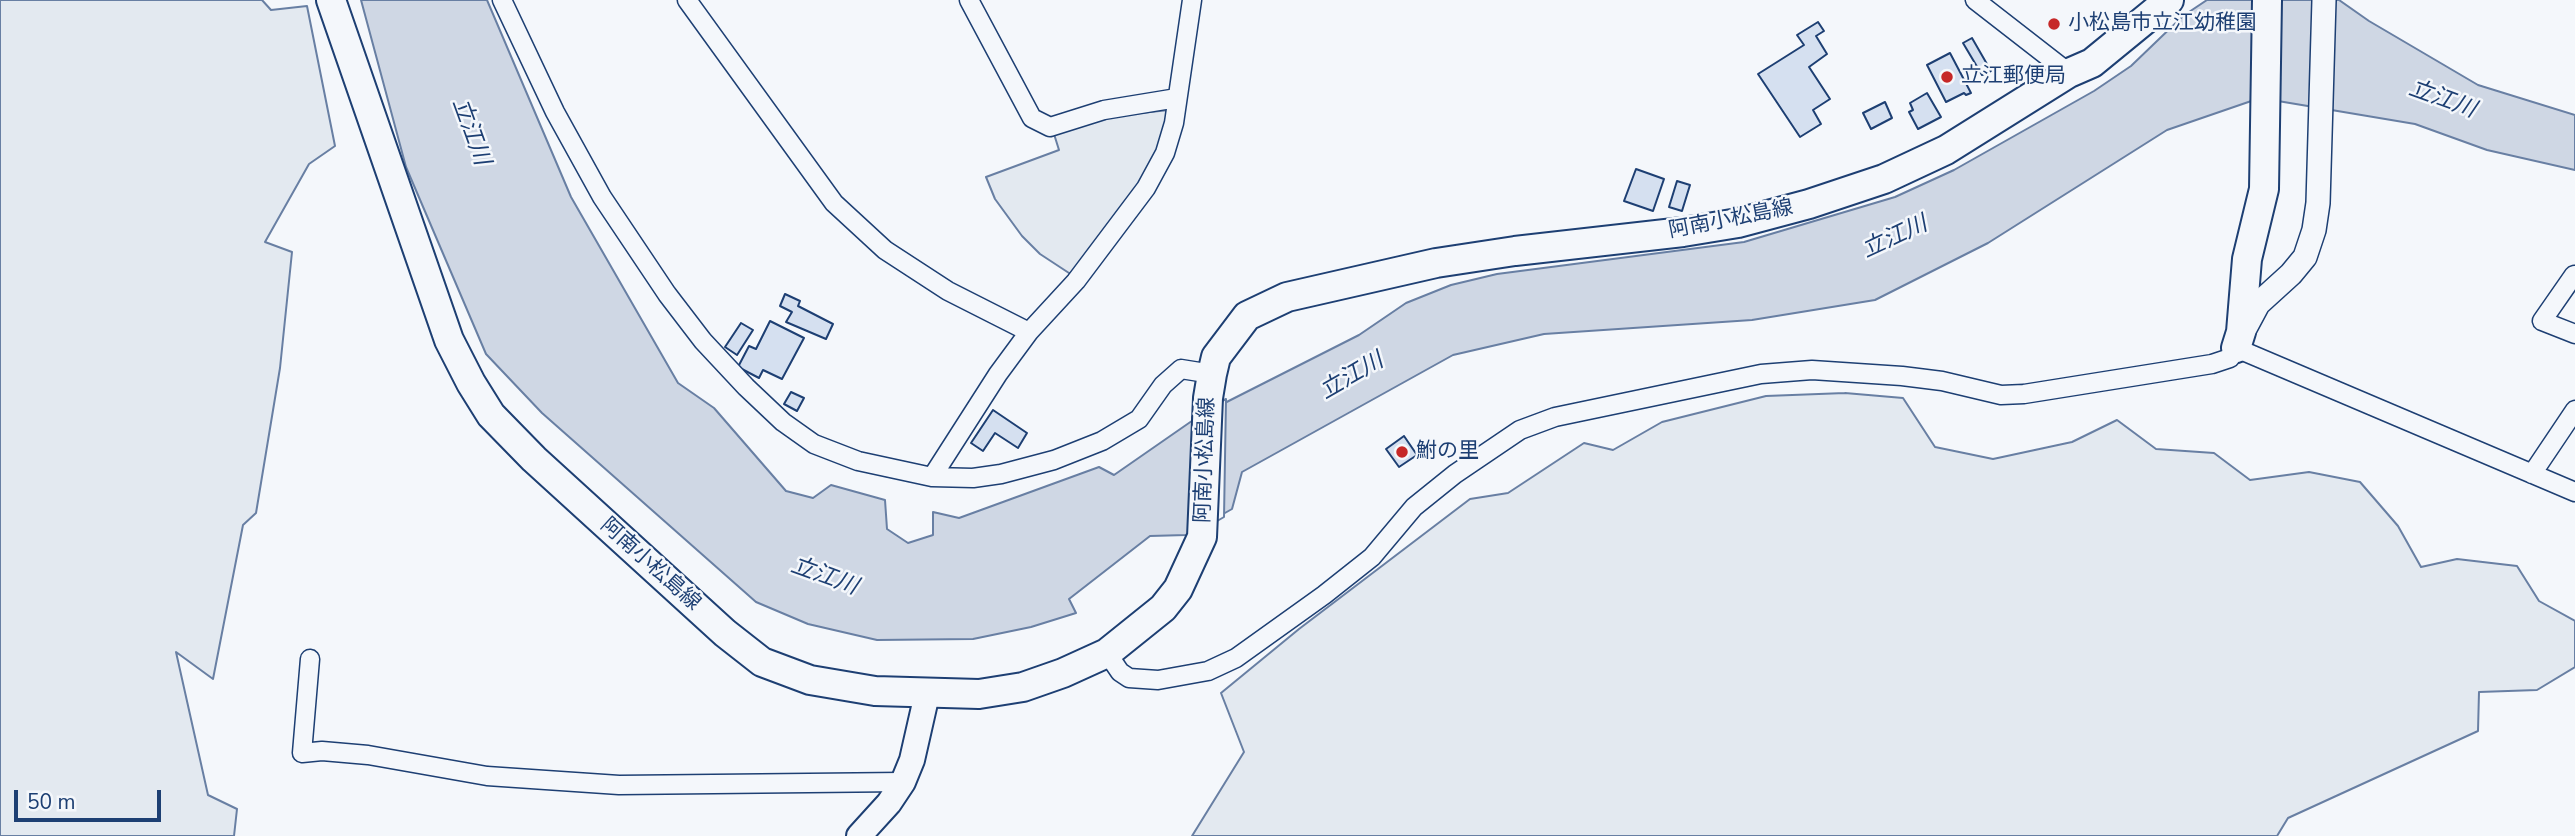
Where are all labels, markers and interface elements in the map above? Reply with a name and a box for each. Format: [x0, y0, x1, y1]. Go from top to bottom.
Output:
place label: 小松島市立江幼稚園 [2068, 11, 2257, 37]
marker: 小松島市立江幼稚園 [2046, 16, 2062, 32]
place label: 立江郵便局 [1961, 64, 2066, 90]
marker: 立江郵便局 [1939, 69, 1955, 85]
water label: 立江川 [2405, 75, 2479, 125]
water label: 立江川 [445, 95, 495, 169]
street label: 阿南小松島線 [1667, 196, 1795, 244]
water label: 立江川 [1858, 211, 1932, 265]
water label: 立江川 [1315, 348, 1389, 406]
street label: 阿南小松島線 [1191, 397, 1221, 523]
place label: 鮒の里 [1416, 439, 1479, 465]
marker: 鮒の里 [1394, 444, 1410, 460]
street label: 阿南小松島線 [595, 513, 705, 617]
water label: 立江川 [787, 552, 861, 602]
scale bar [18, 776, 164, 820]
text: 50 m [27, 788, 76, 816]

